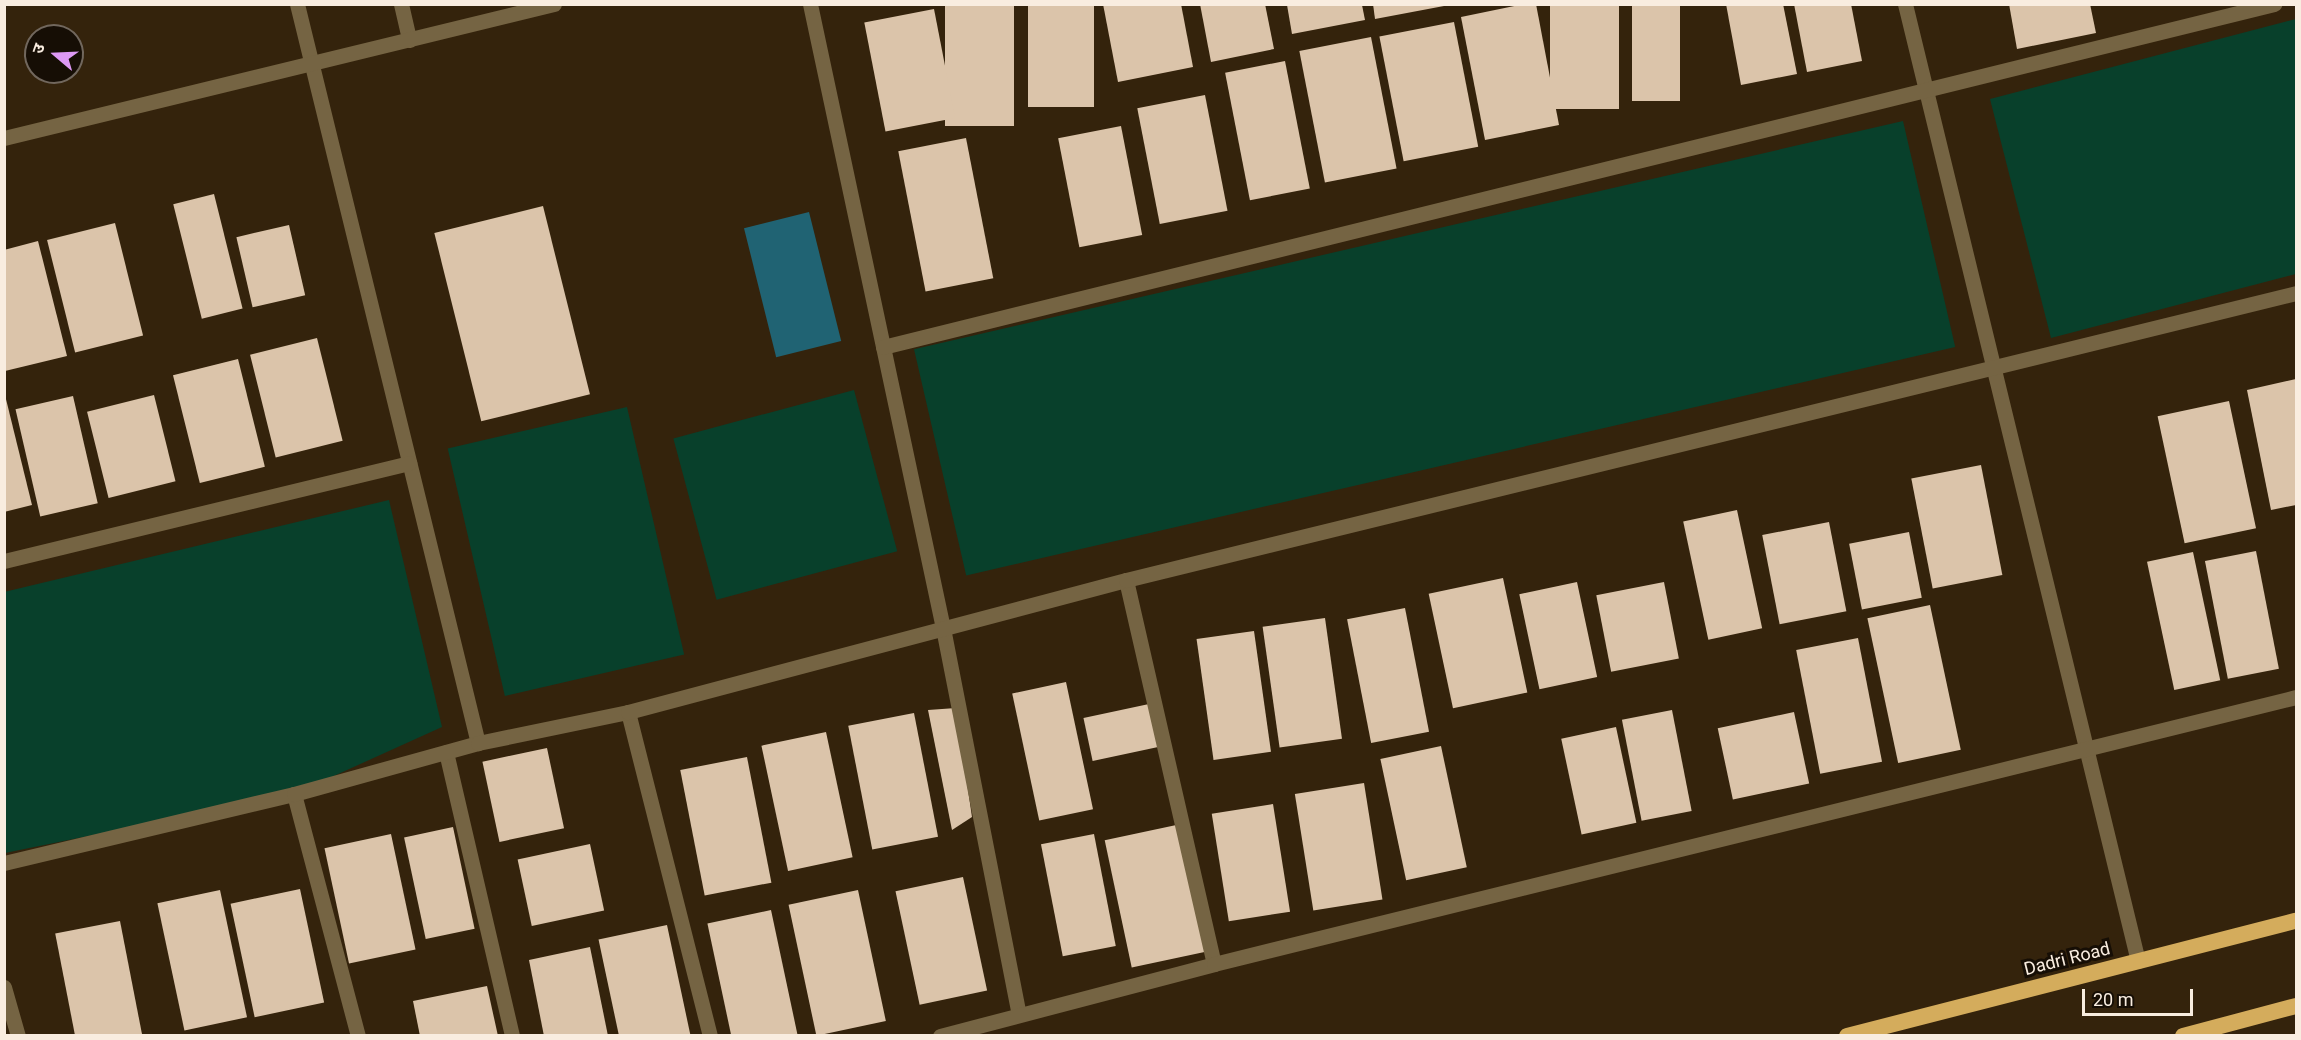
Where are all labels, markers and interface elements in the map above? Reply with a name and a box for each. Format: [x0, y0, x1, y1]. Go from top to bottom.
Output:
north arrow [24, 24, 84, 84]
text: उ [28, 41, 49, 56]
street label: Dadri Road [2022, 938, 2112, 980]
scale bar [2085, 977, 2196, 1015]
text: 20 m [2093, 989, 2133, 1010]

